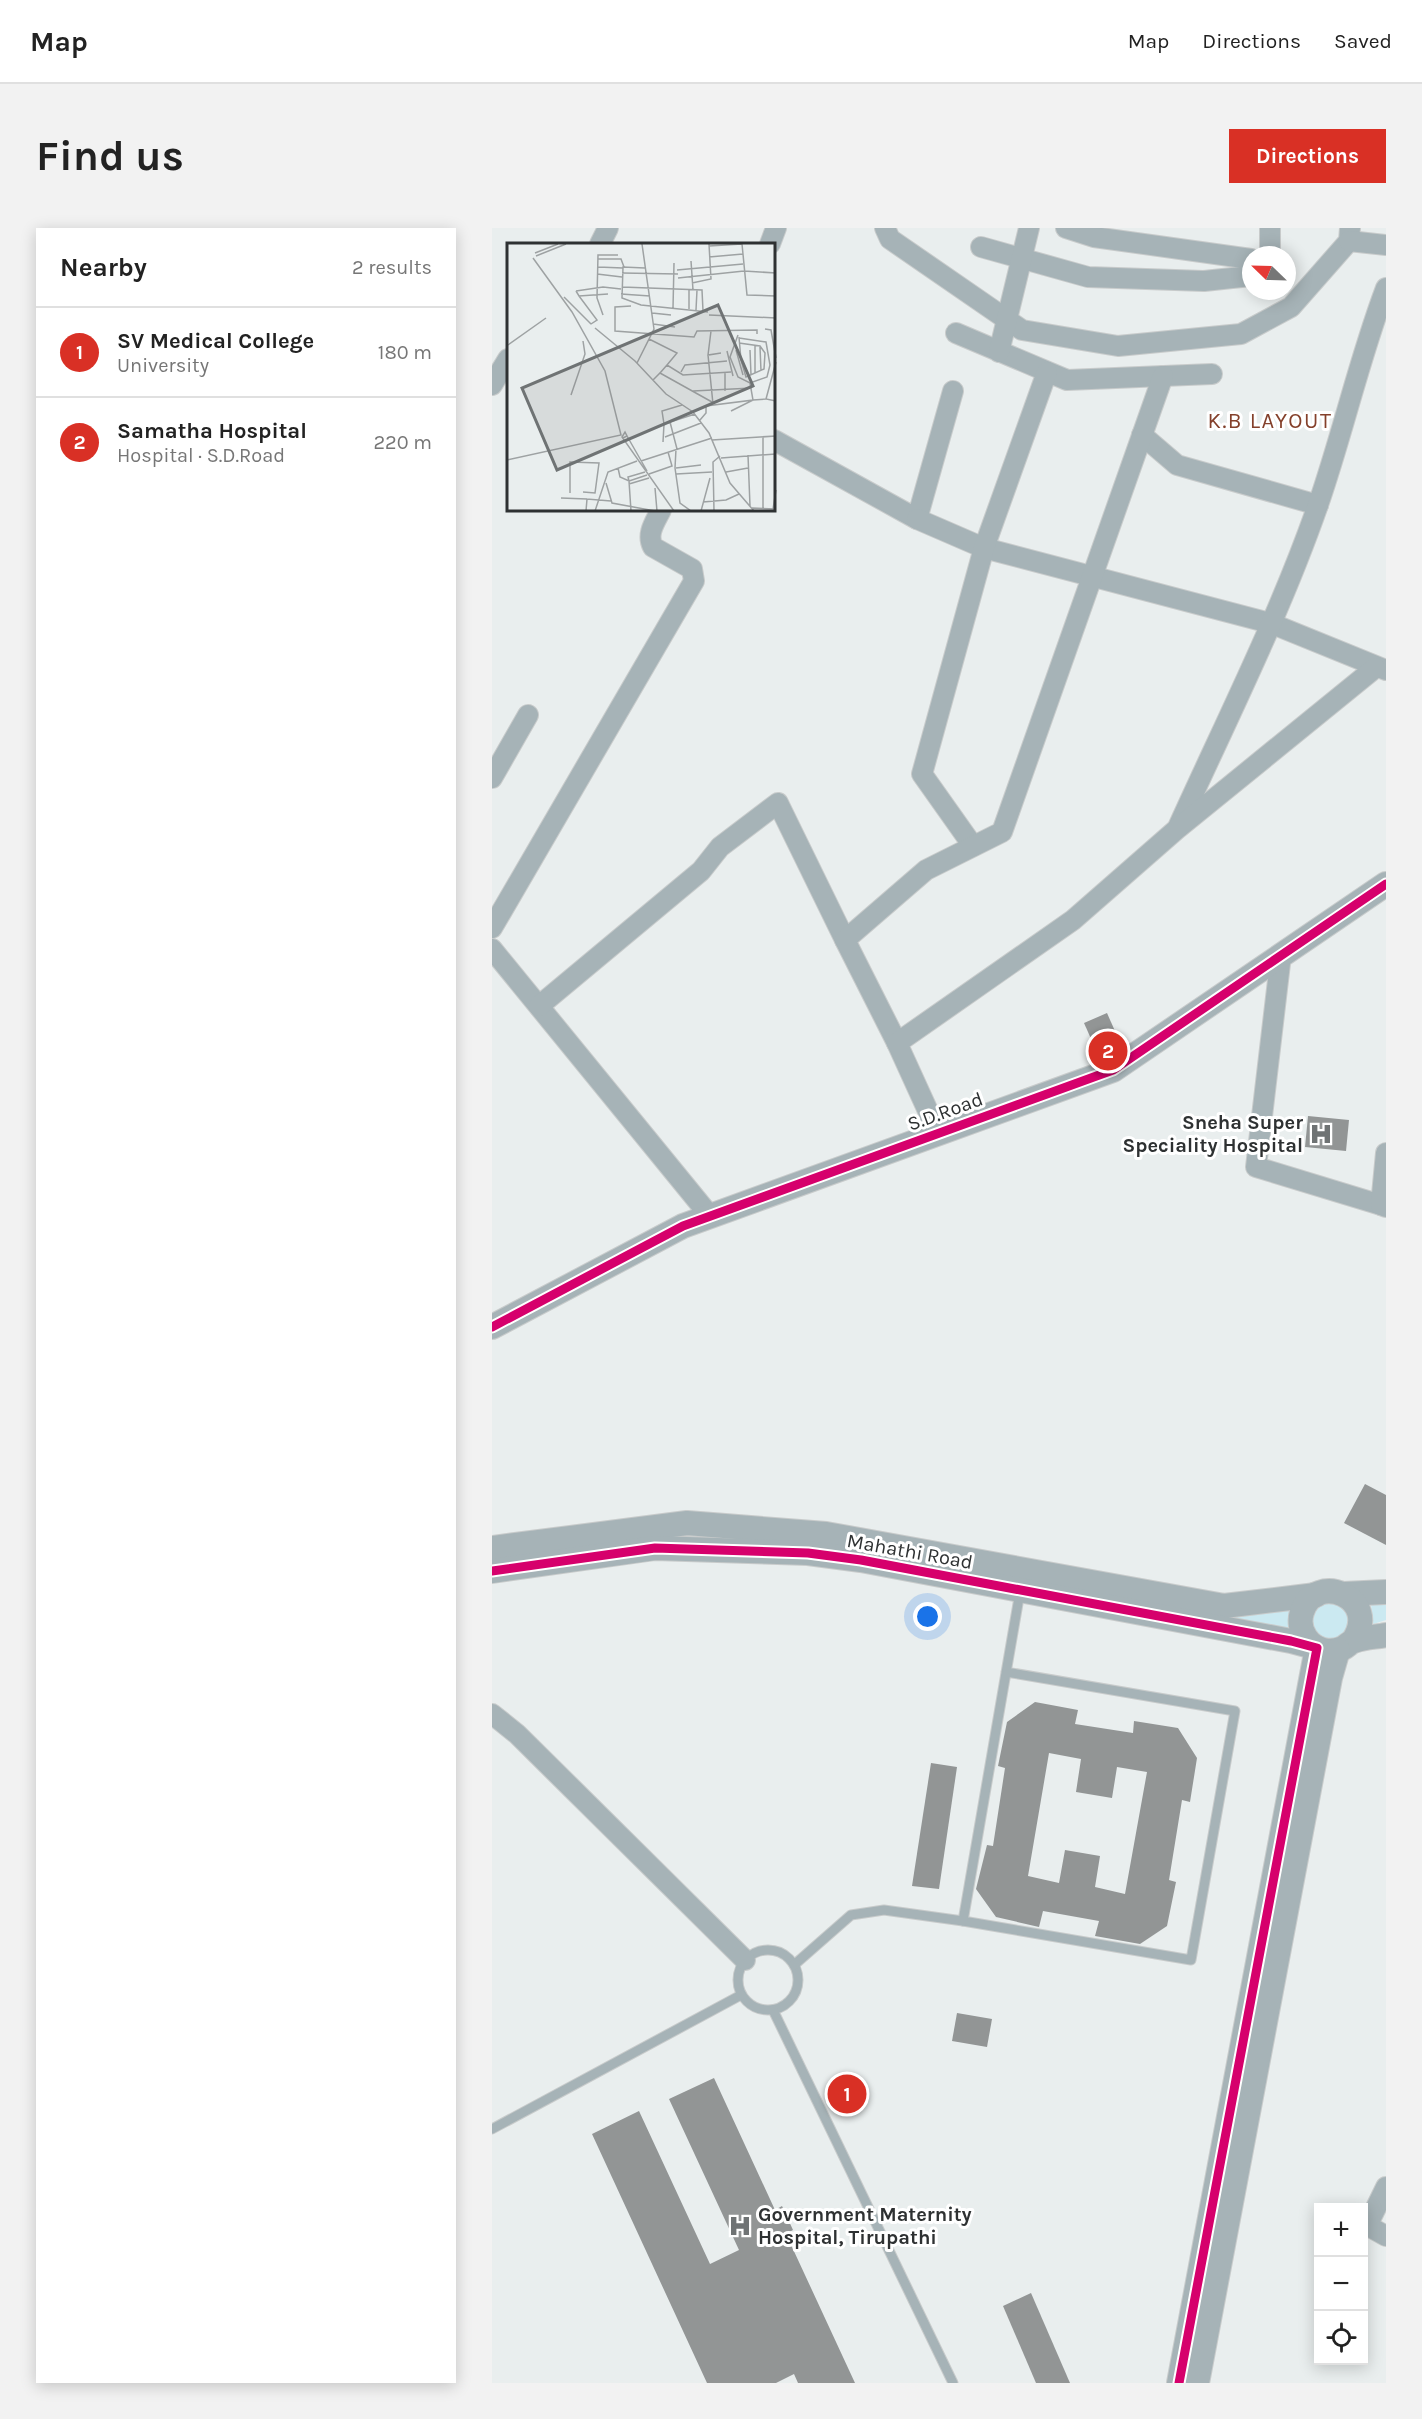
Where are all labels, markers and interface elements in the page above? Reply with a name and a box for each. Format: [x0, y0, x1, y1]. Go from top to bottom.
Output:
text: Map [30, 25, 88, 58]
text: Map [1128, 29, 1169, 53]
text: Directions [1202, 29, 1301, 53]
text: Saved [1334, 29, 1392, 53]
button: Directions [1229, 129, 1386, 183]
text: Find us [36, 131, 184, 181]
inset map [507, 243, 776, 512]
north arrow [1242, 246, 1296, 300]
text: Nearby [60, 252, 147, 283]
text: 2 results [352, 256, 432, 279]
text: SV Medical College [117, 328, 314, 354]
text: 1 [76, 341, 83, 364]
text: 180 m [378, 341, 432, 364]
text: University [117, 354, 209, 377]
district label: K.B LAYOUT [1208, 408, 1332, 434]
text: Samatha Hospital [117, 418, 307, 444]
text: 2 [73, 431, 86, 454]
text: 220 m [373, 431, 432, 454]
text: Hospital · S.D.Road [117, 444, 285, 467]
pin: 2 [1088, 1028, 1128, 1074]
street label: S.D.Road [904, 1087, 986, 1136]
place label: Sneha Super Speciality Hospital [1123, 1111, 1303, 1157]
hospital icon: Sneha Super Speciality Hospital [1308, 1121, 1334, 1147]
street label: Mahathi Road [845, 1529, 975, 1574]
your location [913, 1602, 942, 1631]
pin: 1 [828, 2072, 866, 2116]
place label: Government Maternity Hospital, Tirupathi [758, 2203, 972, 2249]
map controls [1314, 2203, 1368, 2365]
button: + [1314, 2203, 1368, 2257]
hospital icon: Government Maternity Hospital, Tirupathi [727, 2213, 753, 2239]
button: − [1314, 2257, 1368, 2311]
button: locate [1314, 2311, 1368, 2365]

